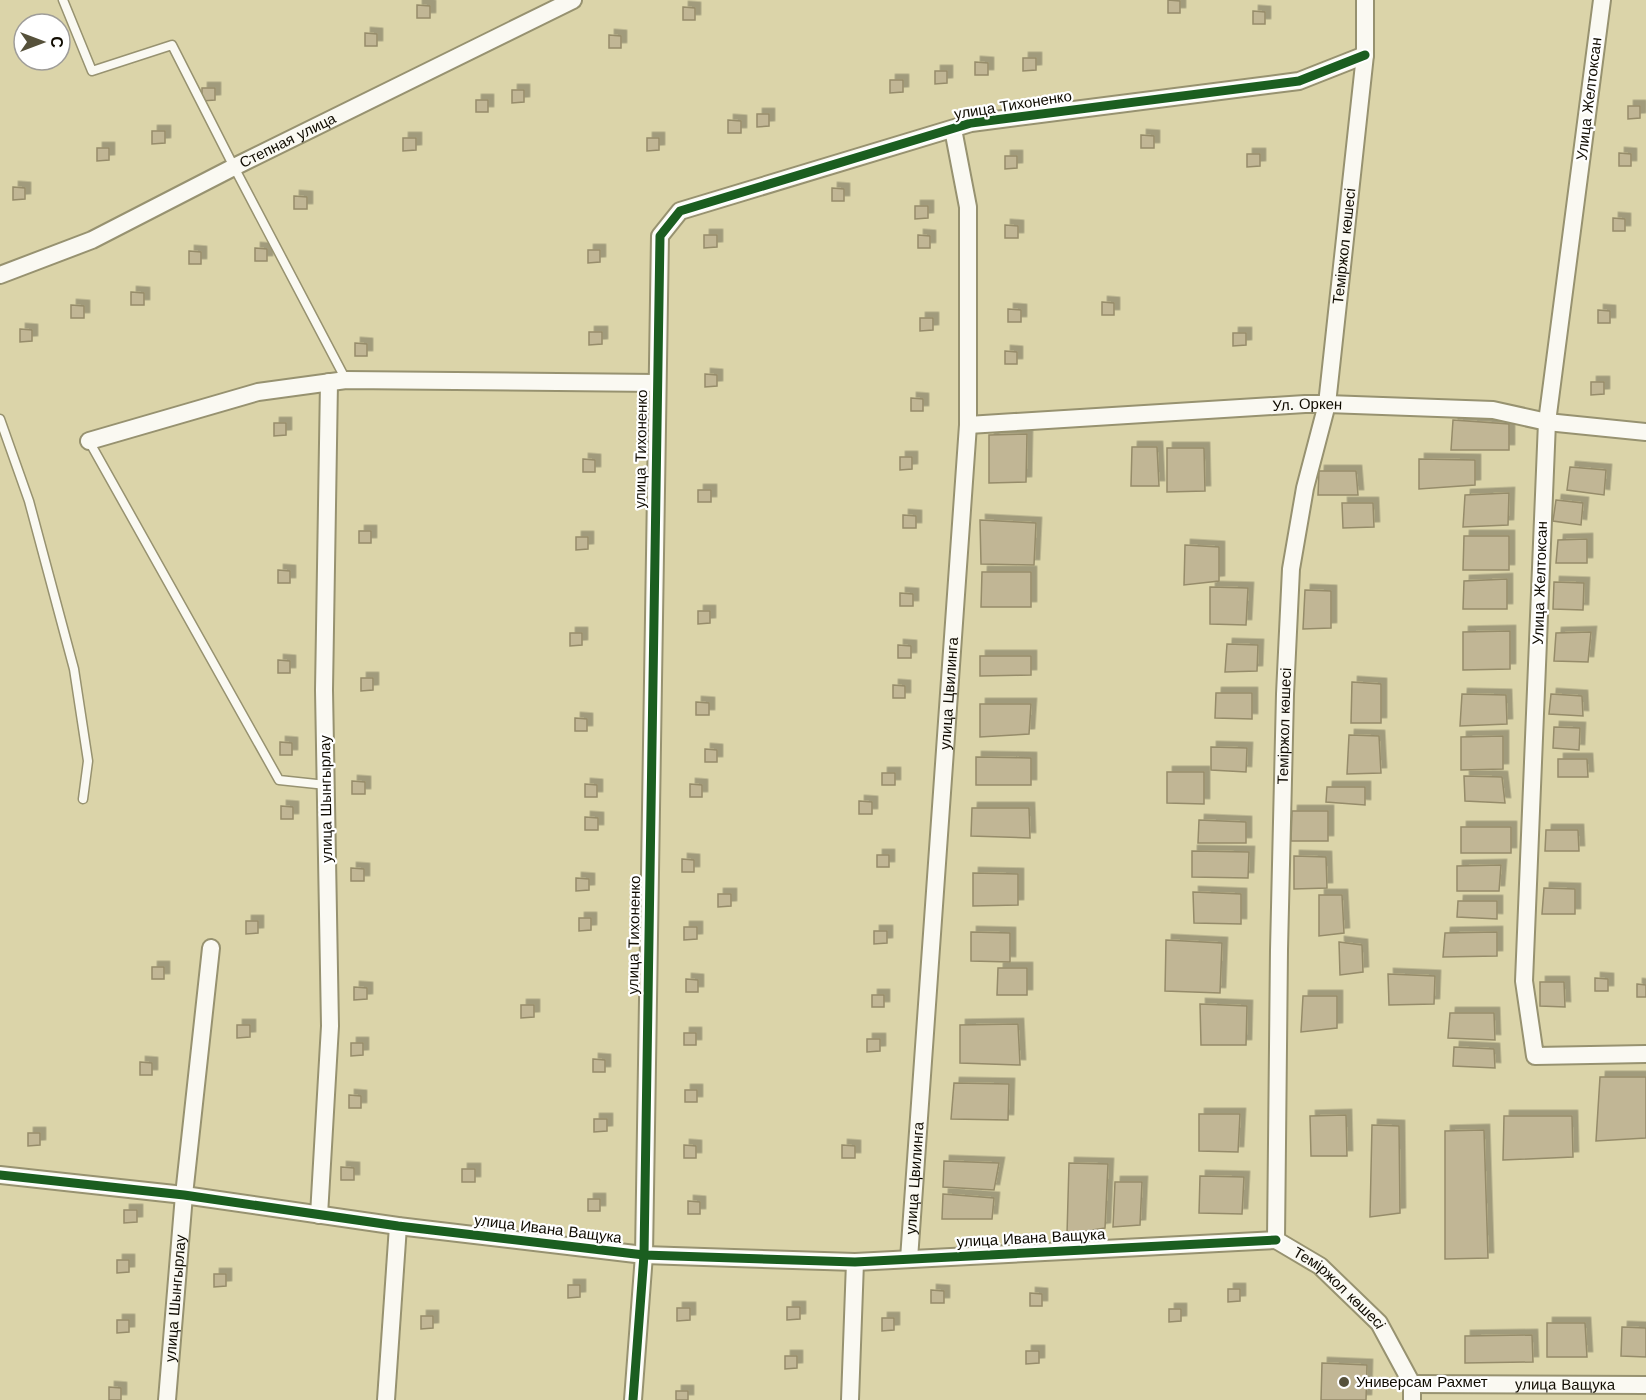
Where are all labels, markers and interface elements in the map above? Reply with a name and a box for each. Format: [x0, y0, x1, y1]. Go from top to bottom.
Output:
north arrow [12, 12, 72, 72]
text: С [47, 36, 66, 48]
street label: Улица Желтоксан [1573, 36, 1605, 162]
street label: улица Тихоненко [953, 87, 1073, 123]
street label: Степная улица [237, 109, 339, 172]
street label: Теміржол көшесі [1329, 187, 1359, 305]
street label: улица Тихоненко [631, 389, 651, 509]
street label: Ул. Оркен [1272, 395, 1343, 415]
street label: Улица Желтоксан [1529, 521, 1551, 645]
street label: улица Цвилинга [936, 636, 962, 750]
street label: Теміржол көшесі [1274, 667, 1295, 785]
street label: улица Шынгырлау [316, 735, 336, 863]
street label: улица Тихоненко [624, 875, 644, 995]
street label: улица Цвилинга [902, 1121, 928, 1235]
street label: улица Ивана Ващука [473, 1211, 623, 1247]
street label: улица Ивана Ващука [956, 1225, 1106, 1251]
street label: улица Шынгырлау [161, 1233, 190, 1363]
street label: Теміржол көшесі [1290, 1243, 1389, 1332]
place label: Универсам Рахмет [1356, 1373, 1488, 1391]
marker: Универсам Рахмет [1337, 1375, 1351, 1389]
street label: улица Ващука [1515, 1375, 1616, 1394]

